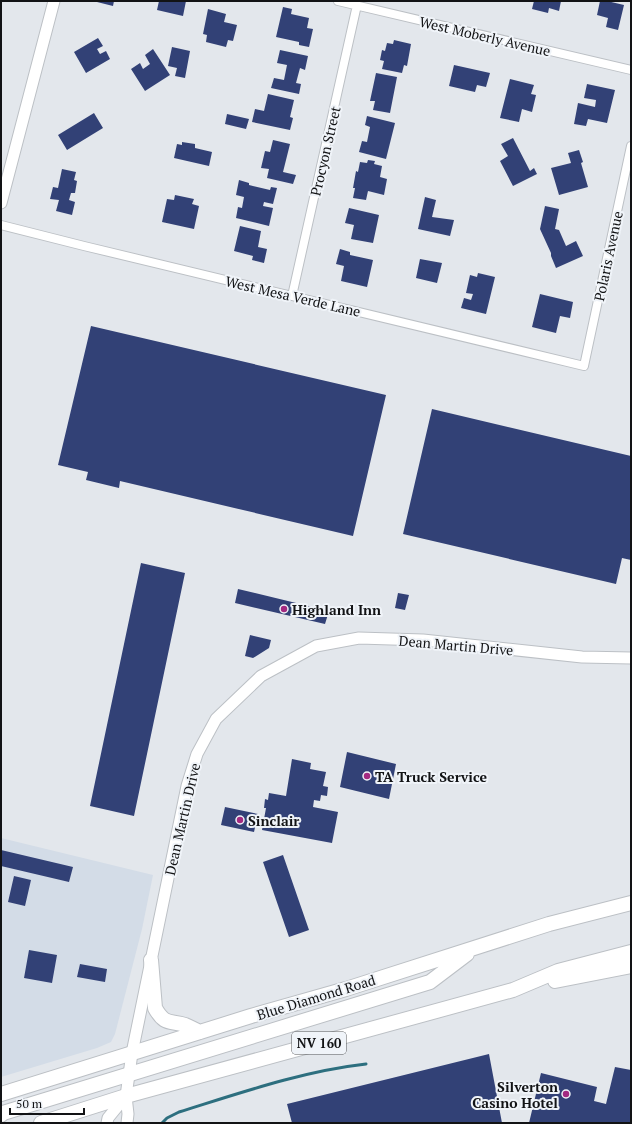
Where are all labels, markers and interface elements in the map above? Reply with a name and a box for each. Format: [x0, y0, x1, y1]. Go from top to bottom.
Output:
street label: West Moberly Avenue [418, 12, 552, 60]
street label: Procyon Street [305, 103, 345, 198]
street label: Polaris Avenue [589, 209, 627, 303]
street label: West Mesa Verde Lane [224, 271, 362, 321]
place label: Highland Inn [292, 600, 381, 619]
marker: Highland Inn [279, 604, 289, 614]
street label: Dean Martin Drive [398, 631, 514, 659]
street label: Dean Martin Drive [160, 761, 204, 877]
place label: TA Truck Service [375, 767, 488, 786]
marker: TA Truck Service [362, 771, 372, 781]
place label: Sinclair [248, 811, 299, 830]
marker: Sinclair [235, 815, 245, 825]
street label: Blue Diamond Road [254, 970, 378, 1024]
road number: NV 160 [292, 1032, 346, 1054]
place label: Silverton Casino Hotel [472, 1077, 558, 1112]
marker: Silverton Casino Hotel [561, 1089, 571, 1099]
scale bar [10, 1090, 84, 1116]
text: 50 m [16, 1096, 43, 1111]

